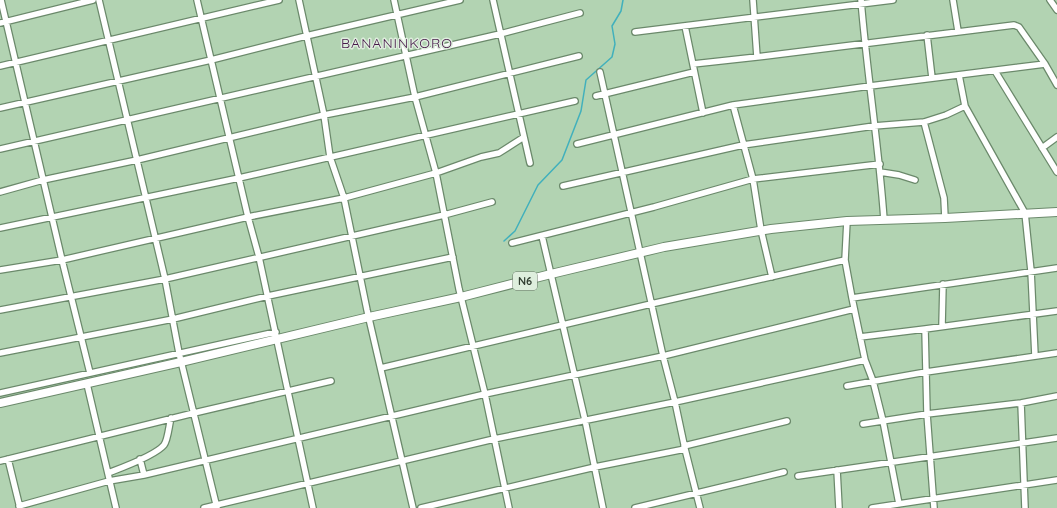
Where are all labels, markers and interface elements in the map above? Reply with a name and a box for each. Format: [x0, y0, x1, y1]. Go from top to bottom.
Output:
district label: BANANINKORO [341, 34, 453, 52]
road number: N6 [513, 272, 537, 290]

